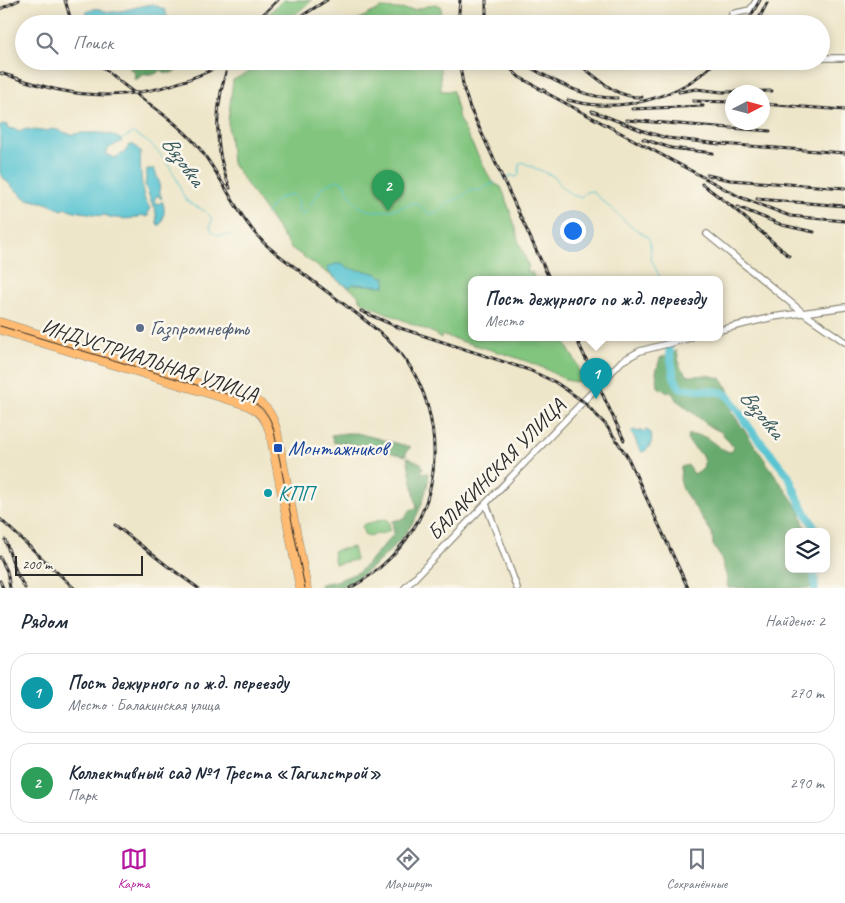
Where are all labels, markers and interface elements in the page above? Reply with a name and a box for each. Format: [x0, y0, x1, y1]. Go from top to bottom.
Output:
search box [15, 15, 830, 70]
icon: search [33, 29, 61, 57]
text: Поиск [73, 31, 113, 55]
north arrow [725, 85, 770, 130]
water label: Вязовка [155, 130, 212, 194]
pin: 2 [372, 170, 404, 211]
your location [560, 218, 586, 244]
popup [468, 276, 723, 341]
text: Пост дежурного по ж.д. переезду [485, 287, 706, 311]
text: Место [485, 311, 523, 331]
street label: ИНДУСТРИАЛЬНАЯ УЛИЦА [39, 313, 262, 407]
place label: Газпромнефть [150, 315, 250, 342]
marker: Газпромнефть [134, 322, 146, 334]
pin: 1 [580, 358, 612, 399]
water label: Вязовка [734, 384, 792, 447]
street label: БАЛАКИНСКАЯ УЛИЦА [422, 392, 571, 545]
place label: Монтажников [288, 435, 392, 461]
marker: Монтажников [272, 442, 284, 454]
place label: КПП [278, 480, 318, 506]
marker: КПП [262, 487, 274, 499]
map controls [785, 528, 830, 573]
button: layers [785, 528, 830, 573]
scale bar [15, 553, 142, 576]
text: 200 m [22, 556, 52, 573]
text: Рядом [20, 608, 67, 634]
text: Найдено: 2 [765, 611, 825, 631]
text: Пост дежурного по ж.д. переезду [68, 671, 288, 695]
text: 1 [33, 683, 41, 703]
text: 270 m [790, 683, 824, 703]
text: Место · Балакинская улица [68, 695, 219, 715]
text: Коллективный сад №1 Треста «Тагилстрой» [68, 761, 381, 785]
text: 2 [33, 773, 41, 793]
text: 290 m [790, 773, 824, 793]
text: Парк [68, 785, 97, 805]
tab: Карта [118, 845, 150, 892]
tab: Маршрут [385, 845, 431, 892]
tab: Сохранённые [667, 845, 727, 892]

